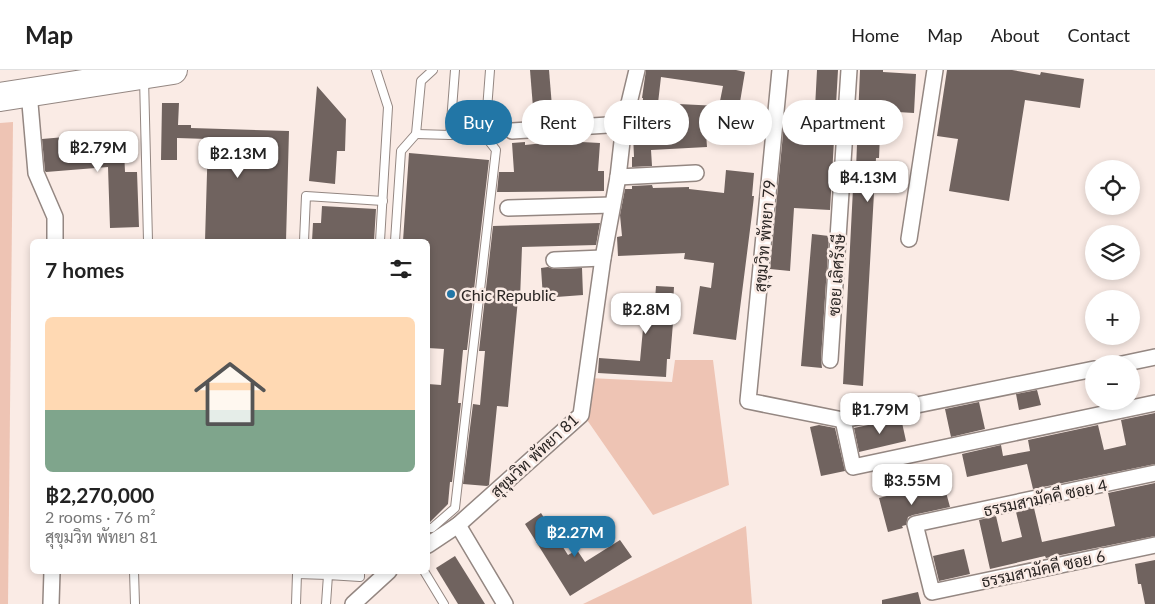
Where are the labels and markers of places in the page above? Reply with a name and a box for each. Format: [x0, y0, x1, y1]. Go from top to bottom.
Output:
pin: ฿2.79M [57, 131, 139, 173]
pin: ฿2.13M [197, 136, 279, 179]
pin: ฿4.13M [827, 160, 909, 203]
place label: Chic Republic [461, 285, 557, 304]
marker: Chic Republic [445, 288, 457, 300]
pin: ฿2.8M [611, 292, 681, 335]
pin: ฿1.79M [839, 392, 921, 435]
pin: ฿3.55M [871, 464, 953, 506]
pin: ฿2.27M [534, 516, 616, 558]

